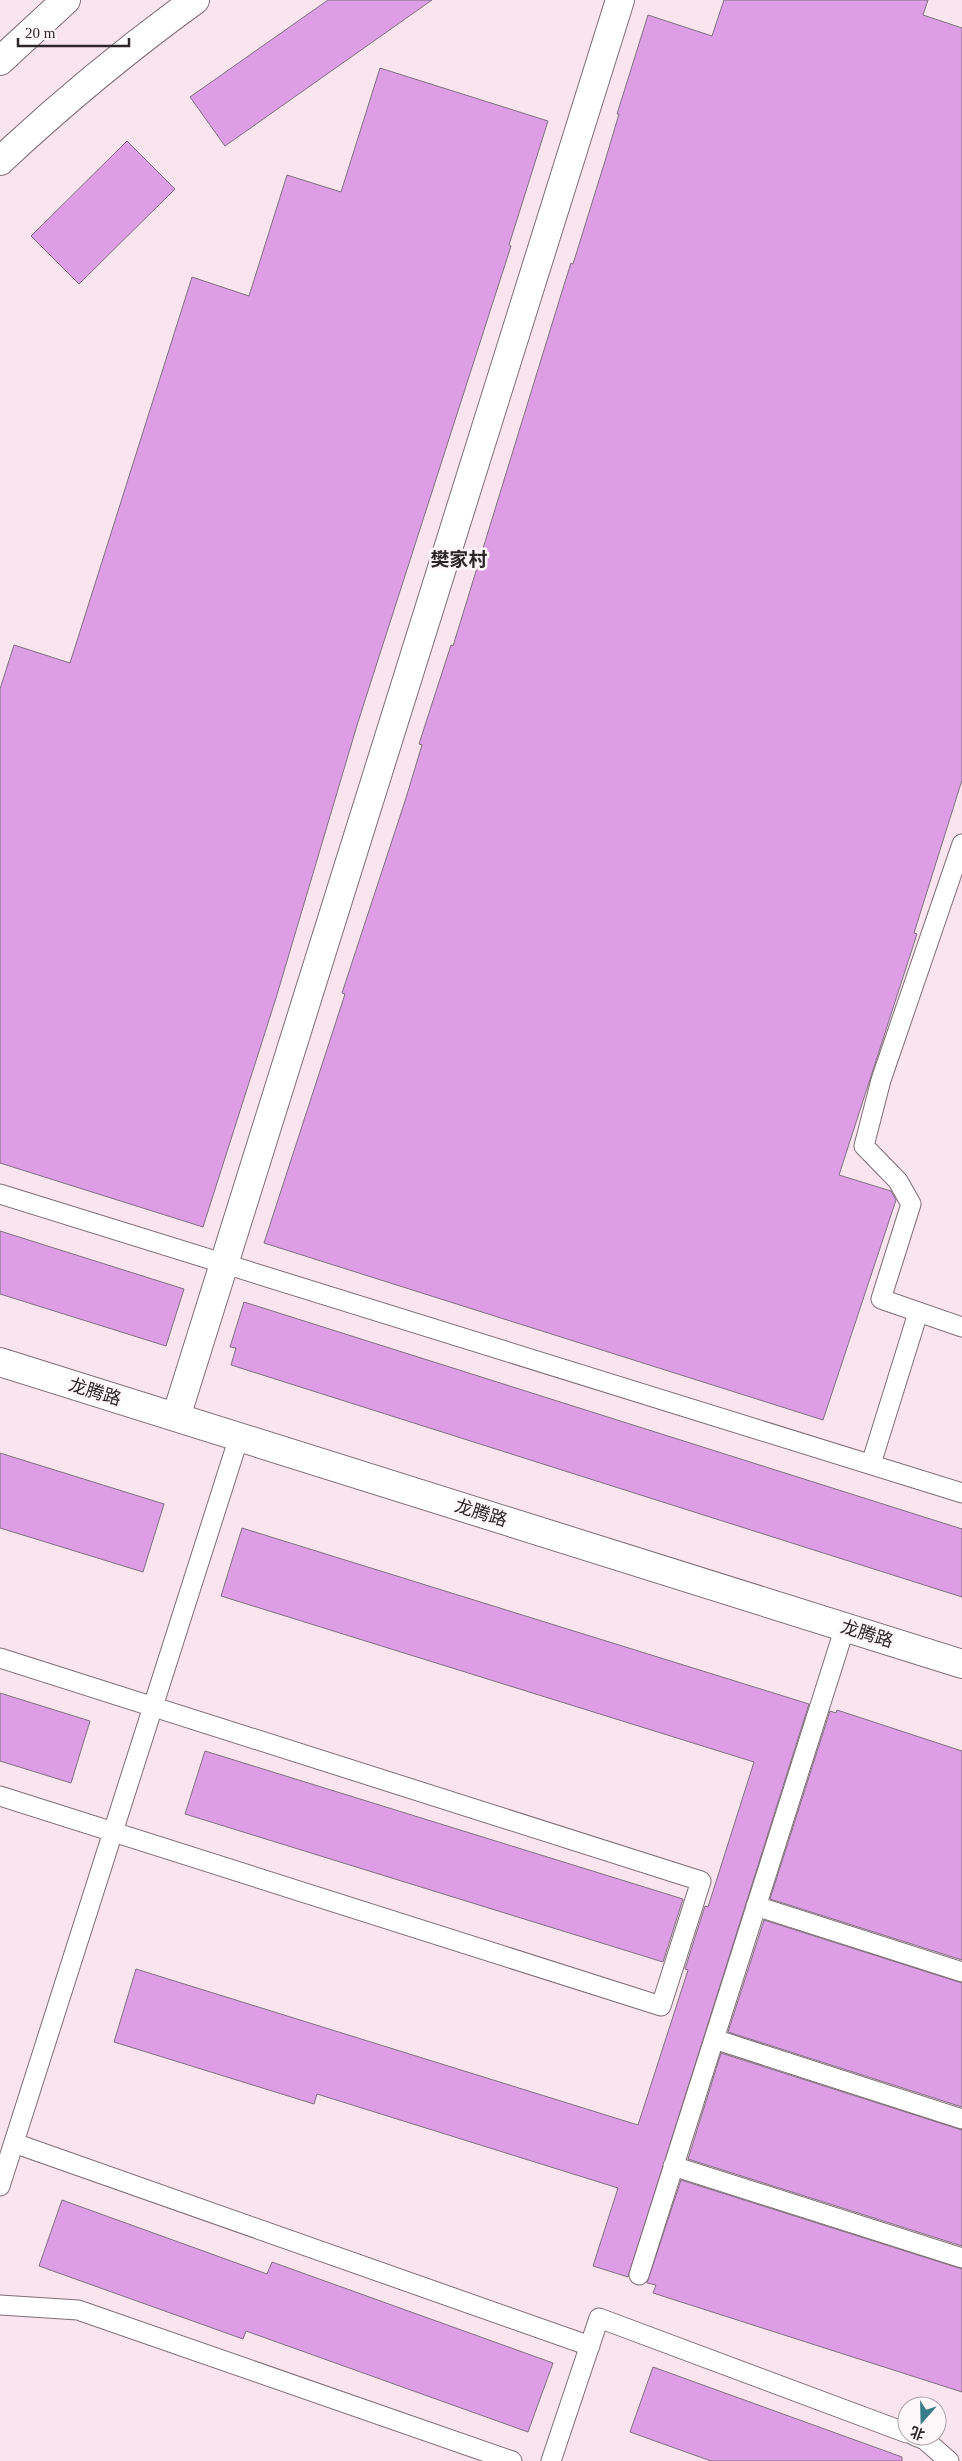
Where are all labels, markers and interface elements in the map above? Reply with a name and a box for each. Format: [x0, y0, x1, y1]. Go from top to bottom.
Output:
scale bar [18, 15, 129, 47]
text: 20 m [25, 25, 56, 41]
district label: 樊家村 [430, 549, 488, 570]
street label: 龙腾路 [66, 1375, 124, 1409]
street label: 龙腾路 [452, 1496, 510, 1530]
street label: 龙腾路 [838, 1617, 896, 1651]
north arrow [897, 2396, 947, 2446]
text: 北 [909, 2423, 927, 2442]

